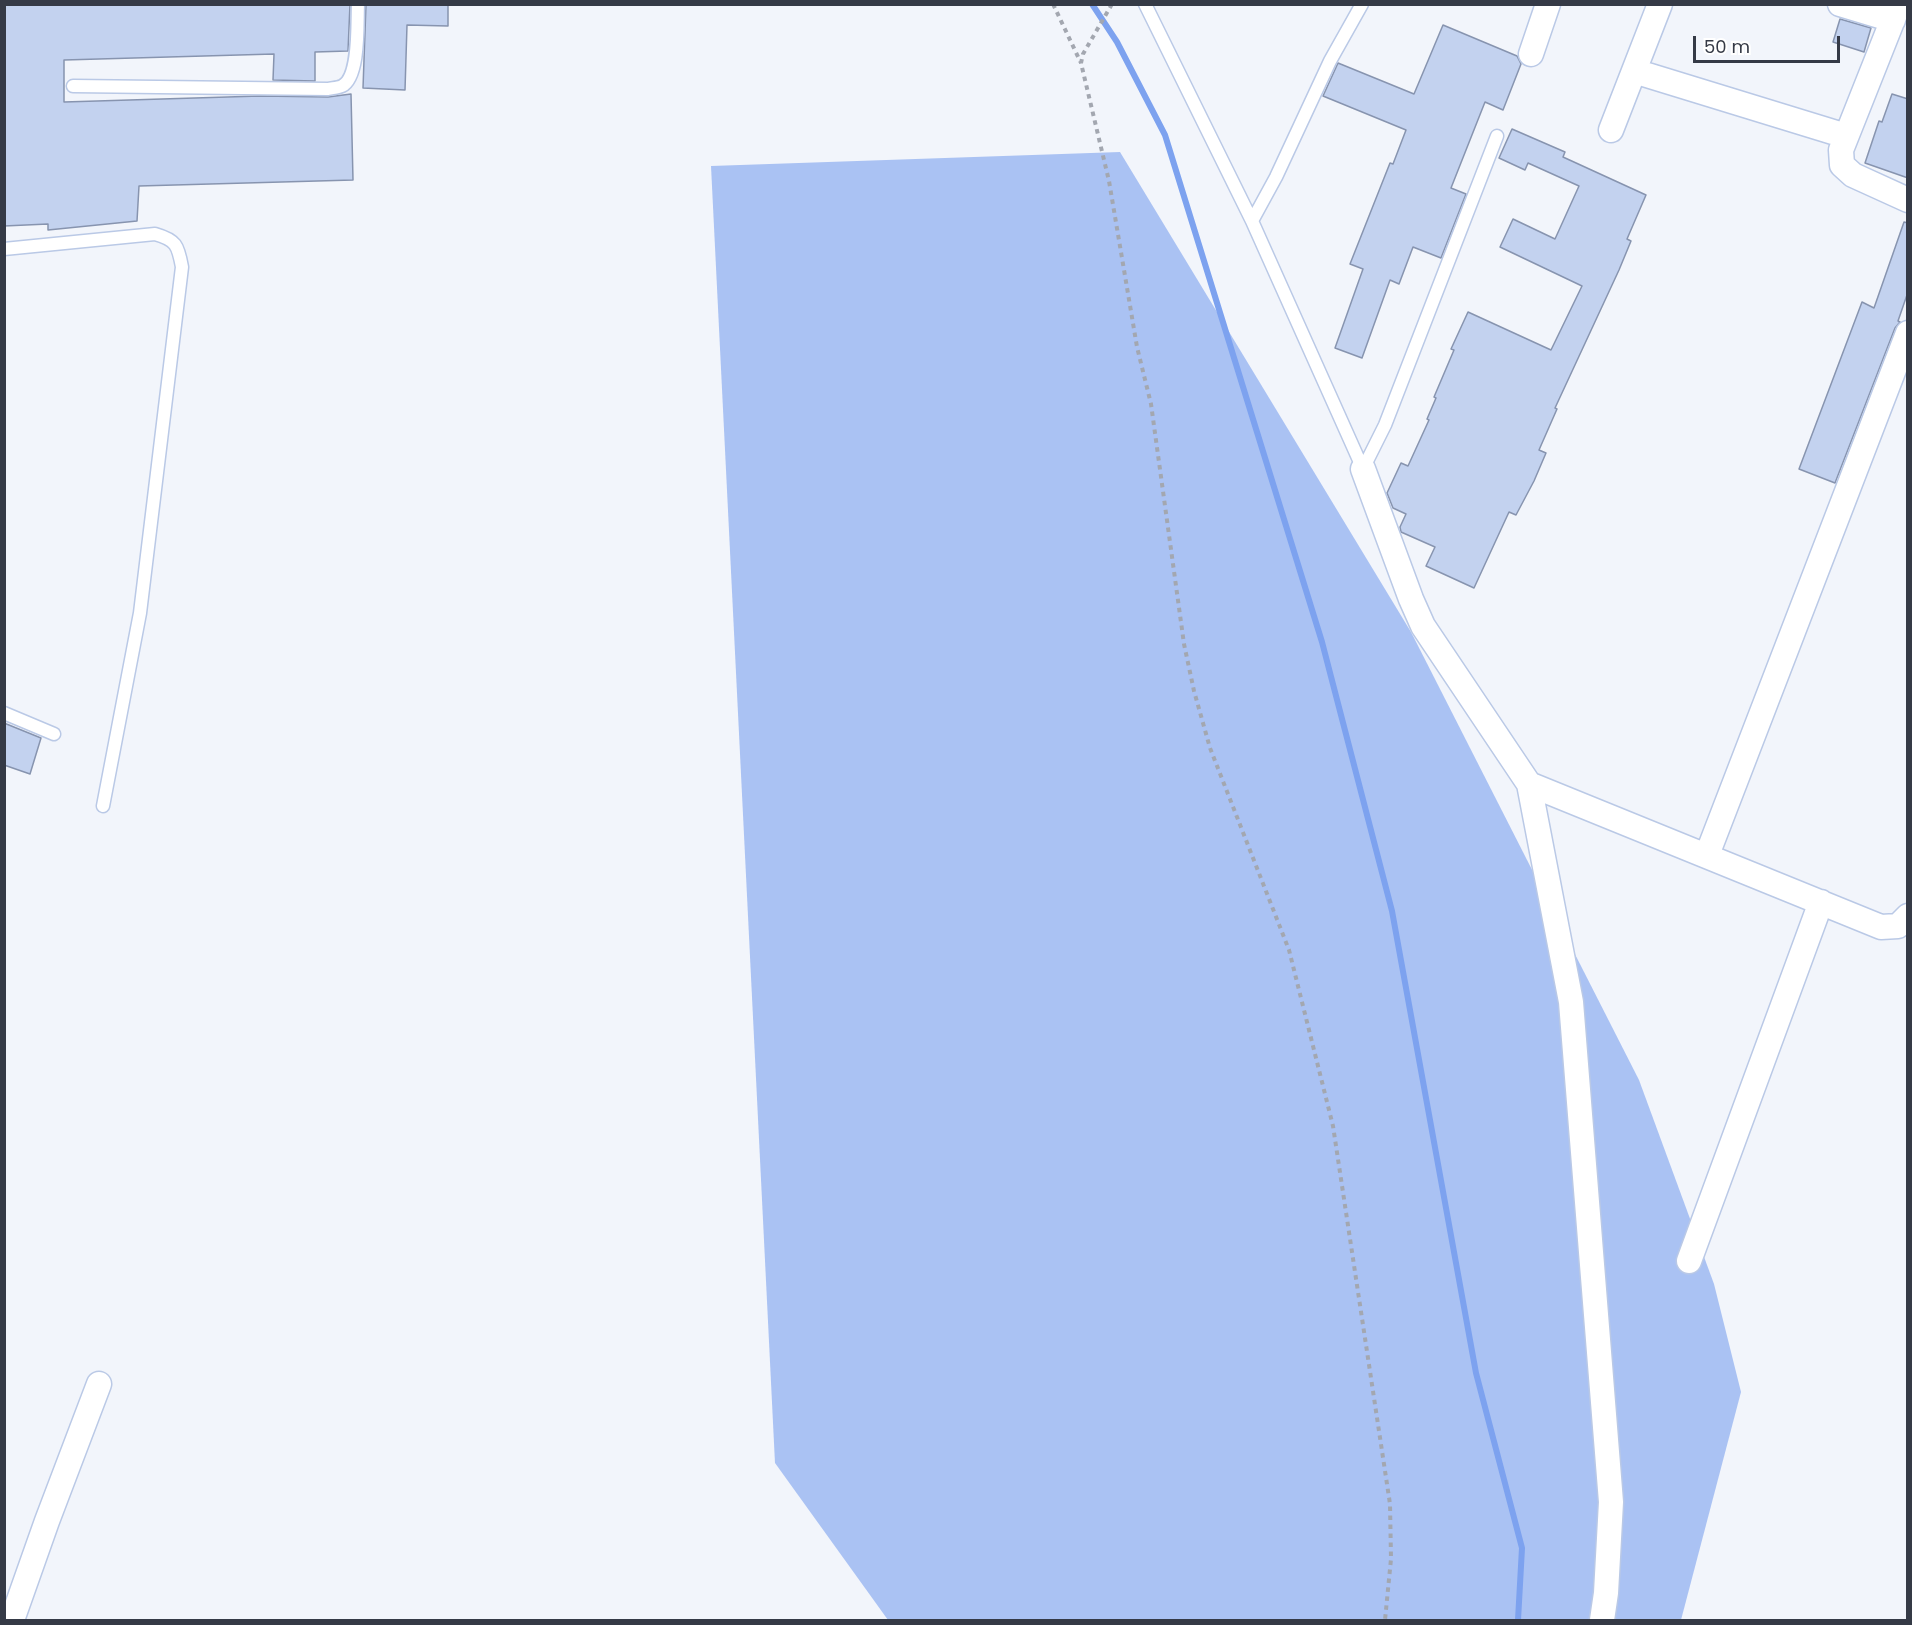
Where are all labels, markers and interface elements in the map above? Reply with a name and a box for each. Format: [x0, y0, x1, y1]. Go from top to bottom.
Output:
scale bar [1696, 24, 1843, 62]
text: 50 m [1704, 34, 1750, 59]

